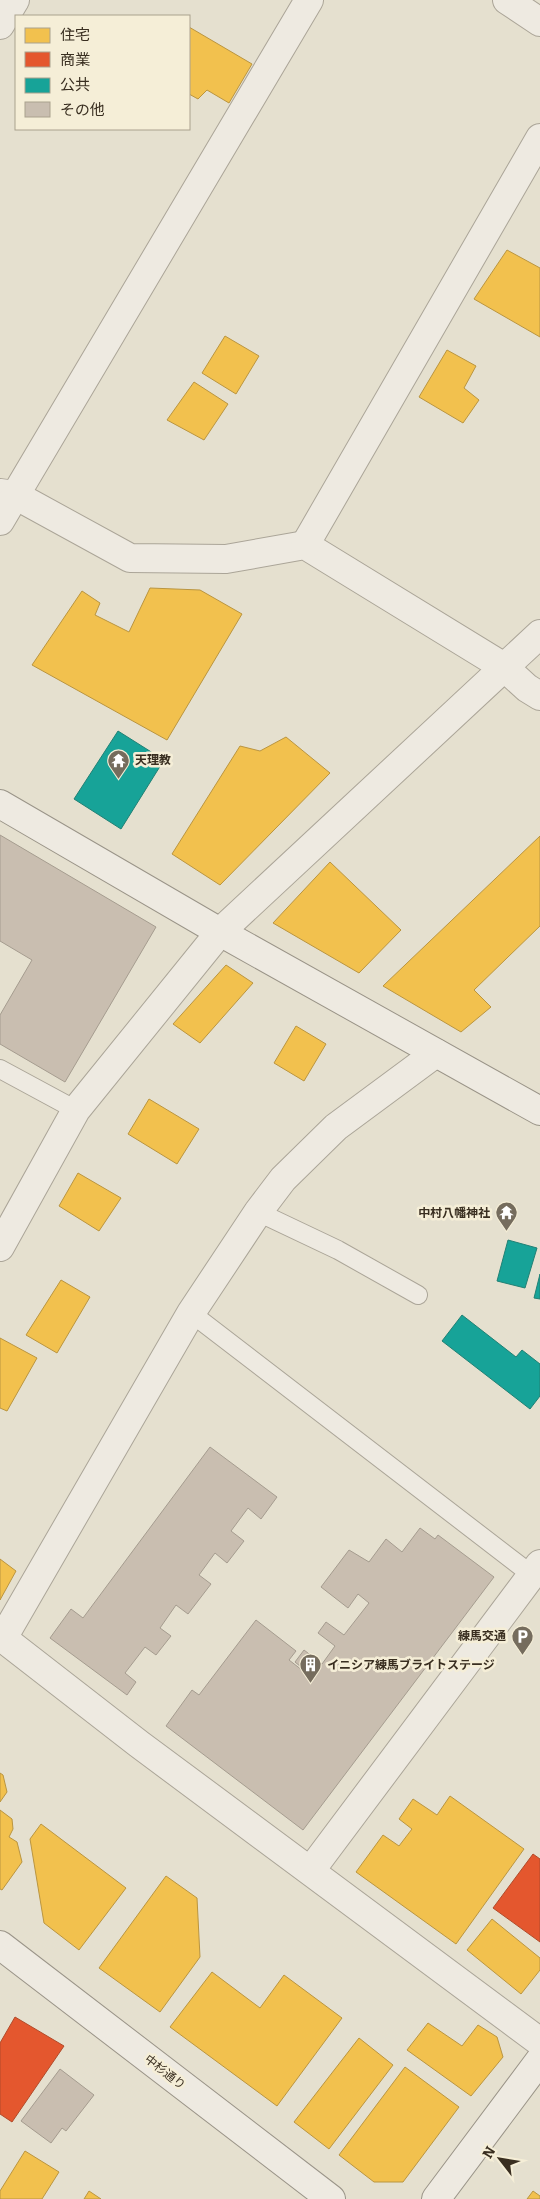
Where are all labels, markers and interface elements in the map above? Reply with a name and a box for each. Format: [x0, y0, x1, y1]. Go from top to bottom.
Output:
legend [15, 15, 190, 130]
text: 住宅 [60, 26, 90, 44]
text: 商業 [60, 51, 90, 69]
text: 公共 [60, 76, 90, 94]
text: その他 [60, 101, 105, 119]
temple icon: 天理教 [107, 748, 131, 779]
place label: 天理教 [135, 753, 171, 767]
temple icon: 中村八幡神社 [494, 1201, 518, 1232]
place label: 中村八幡神社 [418, 1206, 490, 1220]
parking icon: 練馬交通 [510, 1624, 534, 1655]
place label: 練馬交通 [458, 1629, 506, 1643]
building icon: イニシア練馬ブライトステージ [299, 1653, 323, 1684]
place label: イニシア練馬ブライトステージ [327, 1658, 495, 1672]
street label: 中杉通り [142, 2052, 188, 2092]
north arrow [475, 2134, 525, 2184]
text: N [479, 2143, 499, 2162]

